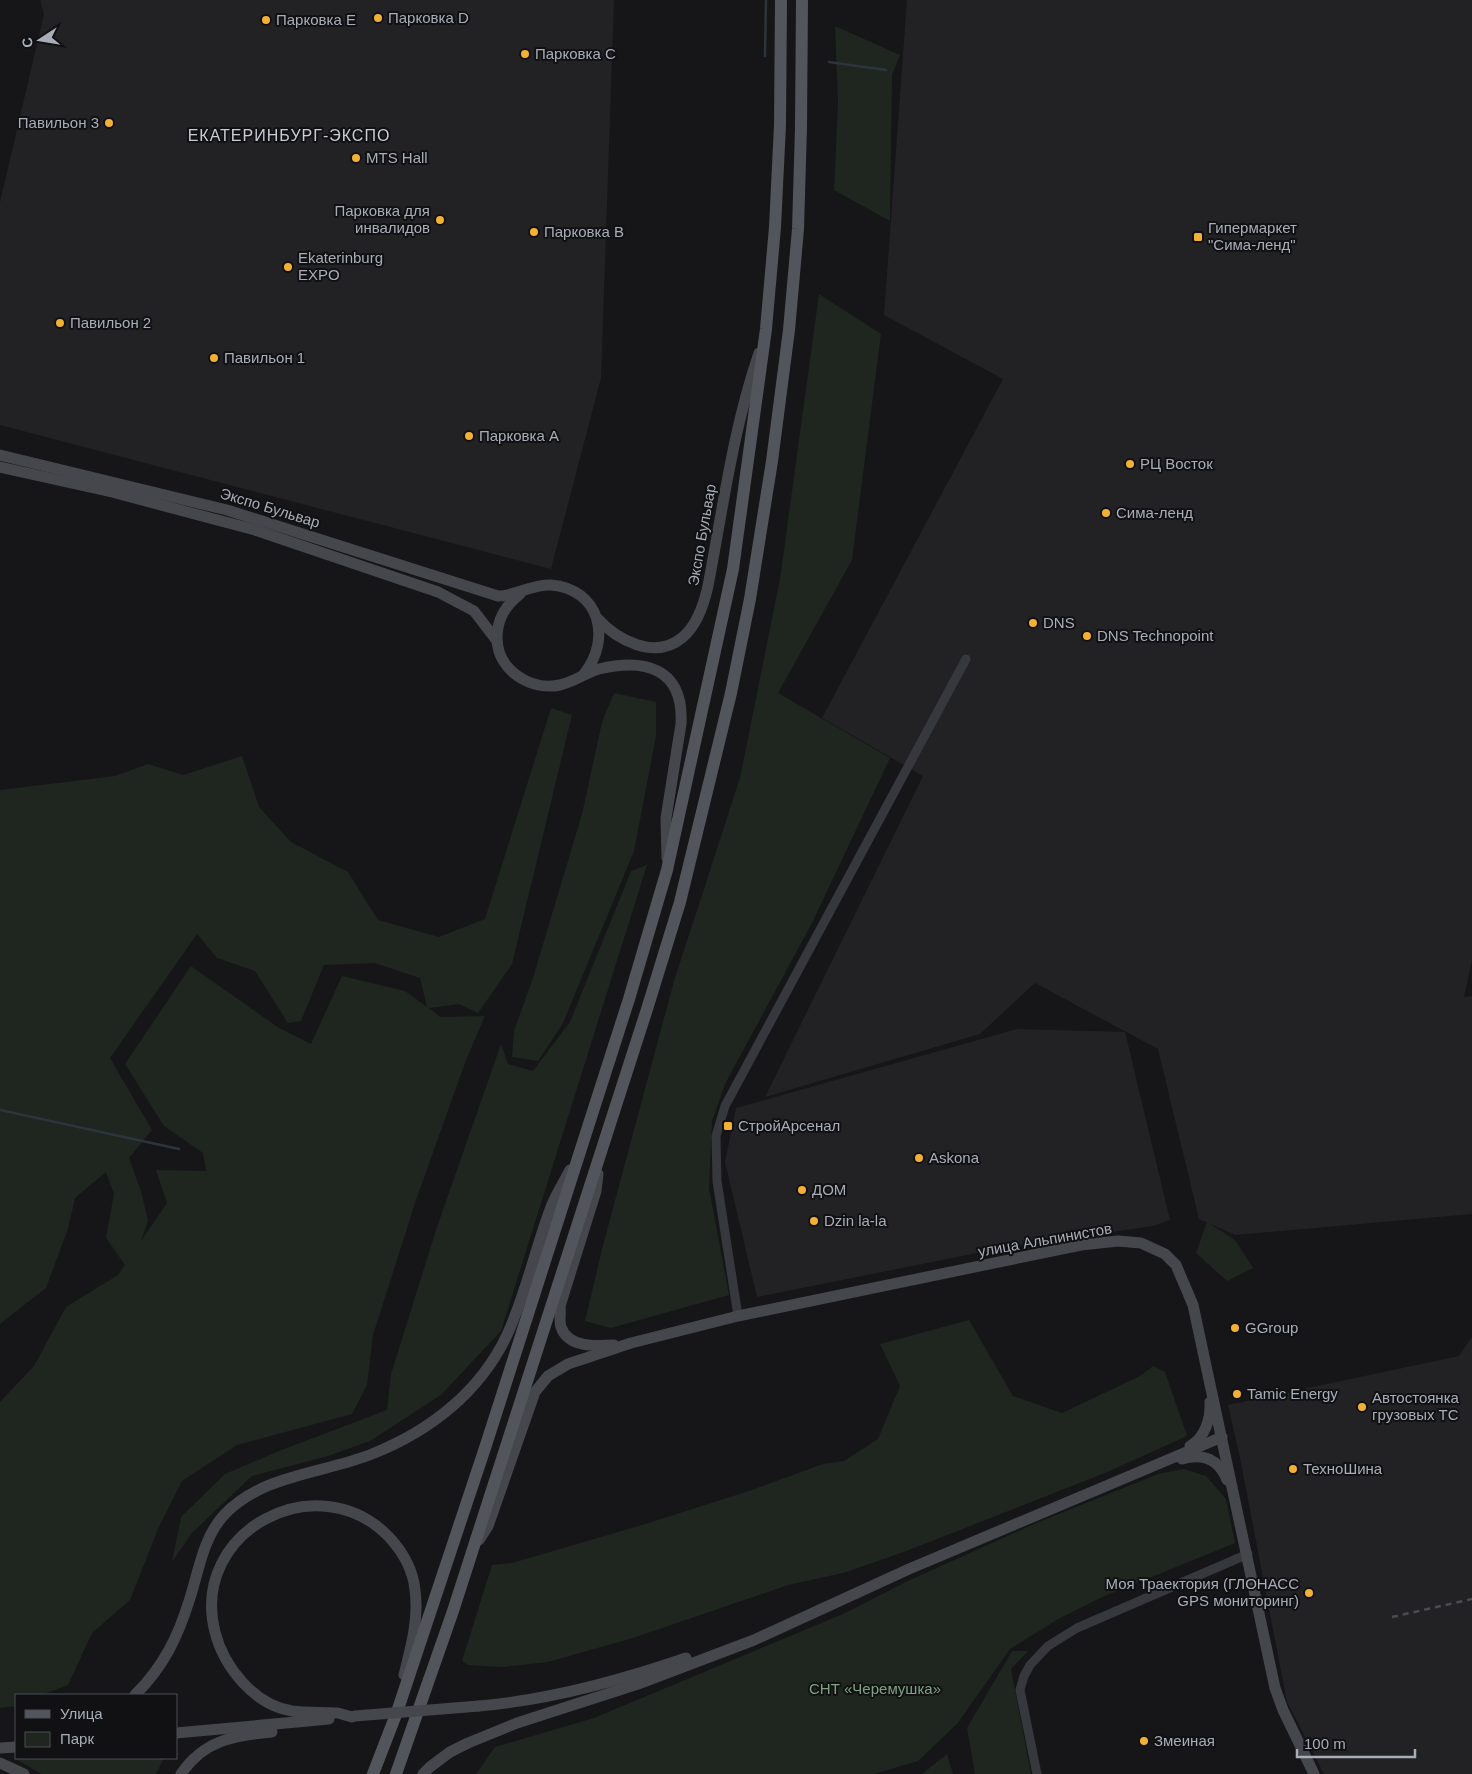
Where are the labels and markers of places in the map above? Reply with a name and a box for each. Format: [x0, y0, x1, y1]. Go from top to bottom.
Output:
place label: Парковка D [388, 9, 469, 26]
place label: Парковка E [276, 11, 356, 28]
marker: Парковка D [372, 12, 384, 24]
marker: Парковка E [260, 14, 272, 26]
place label: Парковка C [535, 45, 616, 62]
marker: Парковка C [519, 48, 531, 60]
place label: Павильон 3 [18, 114, 99, 131]
marker: Павильон 3 [103, 117, 115, 129]
place label: MTS Hall [366, 149, 428, 166]
marker: MTS Hall [350, 152, 362, 164]
place label: Парковка для инвалидов [334, 202, 430, 236]
marker: Парковка для инвалидов [434, 214, 446, 226]
place label: Гипермаркет "Сима-ленд" [1208, 219, 1297, 253]
place label: Парковка B [544, 223, 624, 240]
marker: Парковка B [528, 226, 540, 238]
marker: Гипермаркет "Сима-ленд" [1192, 231, 1204, 243]
place label: Ekaterinburg EXPO [298, 249, 383, 283]
marker: Ekaterinburg EXPO [282, 261, 294, 273]
place label: Павильон 2 [70, 314, 151, 331]
marker: Павильон 2 [54, 317, 66, 329]
place label: Павильон 1 [224, 349, 305, 366]
marker: Павильон 1 [208, 352, 220, 364]
place label: Парковка A [479, 427, 559, 444]
marker: Парковка A [463, 430, 475, 442]
place label: РЦ Восток [1140, 455, 1213, 472]
marker: РЦ Восток [1124, 458, 1136, 470]
place label: Сима-ленд [1116, 504, 1193, 521]
marker: Сима-ленд [1100, 507, 1112, 519]
place label: DNS [1043, 614, 1075, 631]
marker: DNS [1027, 617, 1039, 629]
place label: DNS Technopoint [1097, 627, 1214, 644]
marker: DNS Technopoint [1081, 630, 1093, 642]
place label: СтройАрсенал [738, 1117, 840, 1134]
marker: СтройАрсенал [722, 1120, 734, 1132]
place label: Askona [929, 1149, 980, 1166]
marker: Askona [913, 1152, 925, 1164]
place label: ДОМ [812, 1181, 846, 1198]
marker: ДОМ [796, 1184, 808, 1196]
place label: Dzin la-la [824, 1212, 887, 1229]
marker: Dzin la-la [808, 1215, 820, 1227]
place label: GGroup [1245, 1319, 1298, 1336]
marker: GGroup [1229, 1322, 1241, 1334]
place label: Tamic Energy [1247, 1385, 1338, 1402]
marker: Tamic Energy [1231, 1388, 1243, 1400]
place label: Автостоянка грузовых ТС [1372, 1389, 1460, 1423]
marker: Автостоянка грузовых ТС [1356, 1401, 1368, 1413]
place label: ТехноШина [1303, 1460, 1383, 1477]
marker: ТехноШина [1287, 1463, 1299, 1475]
place label: Моя Траектория (ГЛОНАСС GPS мониторинг) [1106, 1575, 1299, 1609]
marker: Моя Траектория (ГЛОНАСС GPS мониторинг) [1303, 1587, 1315, 1599]
place label: Змеиная [1154, 1732, 1215, 1749]
marker: Змеиная [1138, 1735, 1150, 1747]

